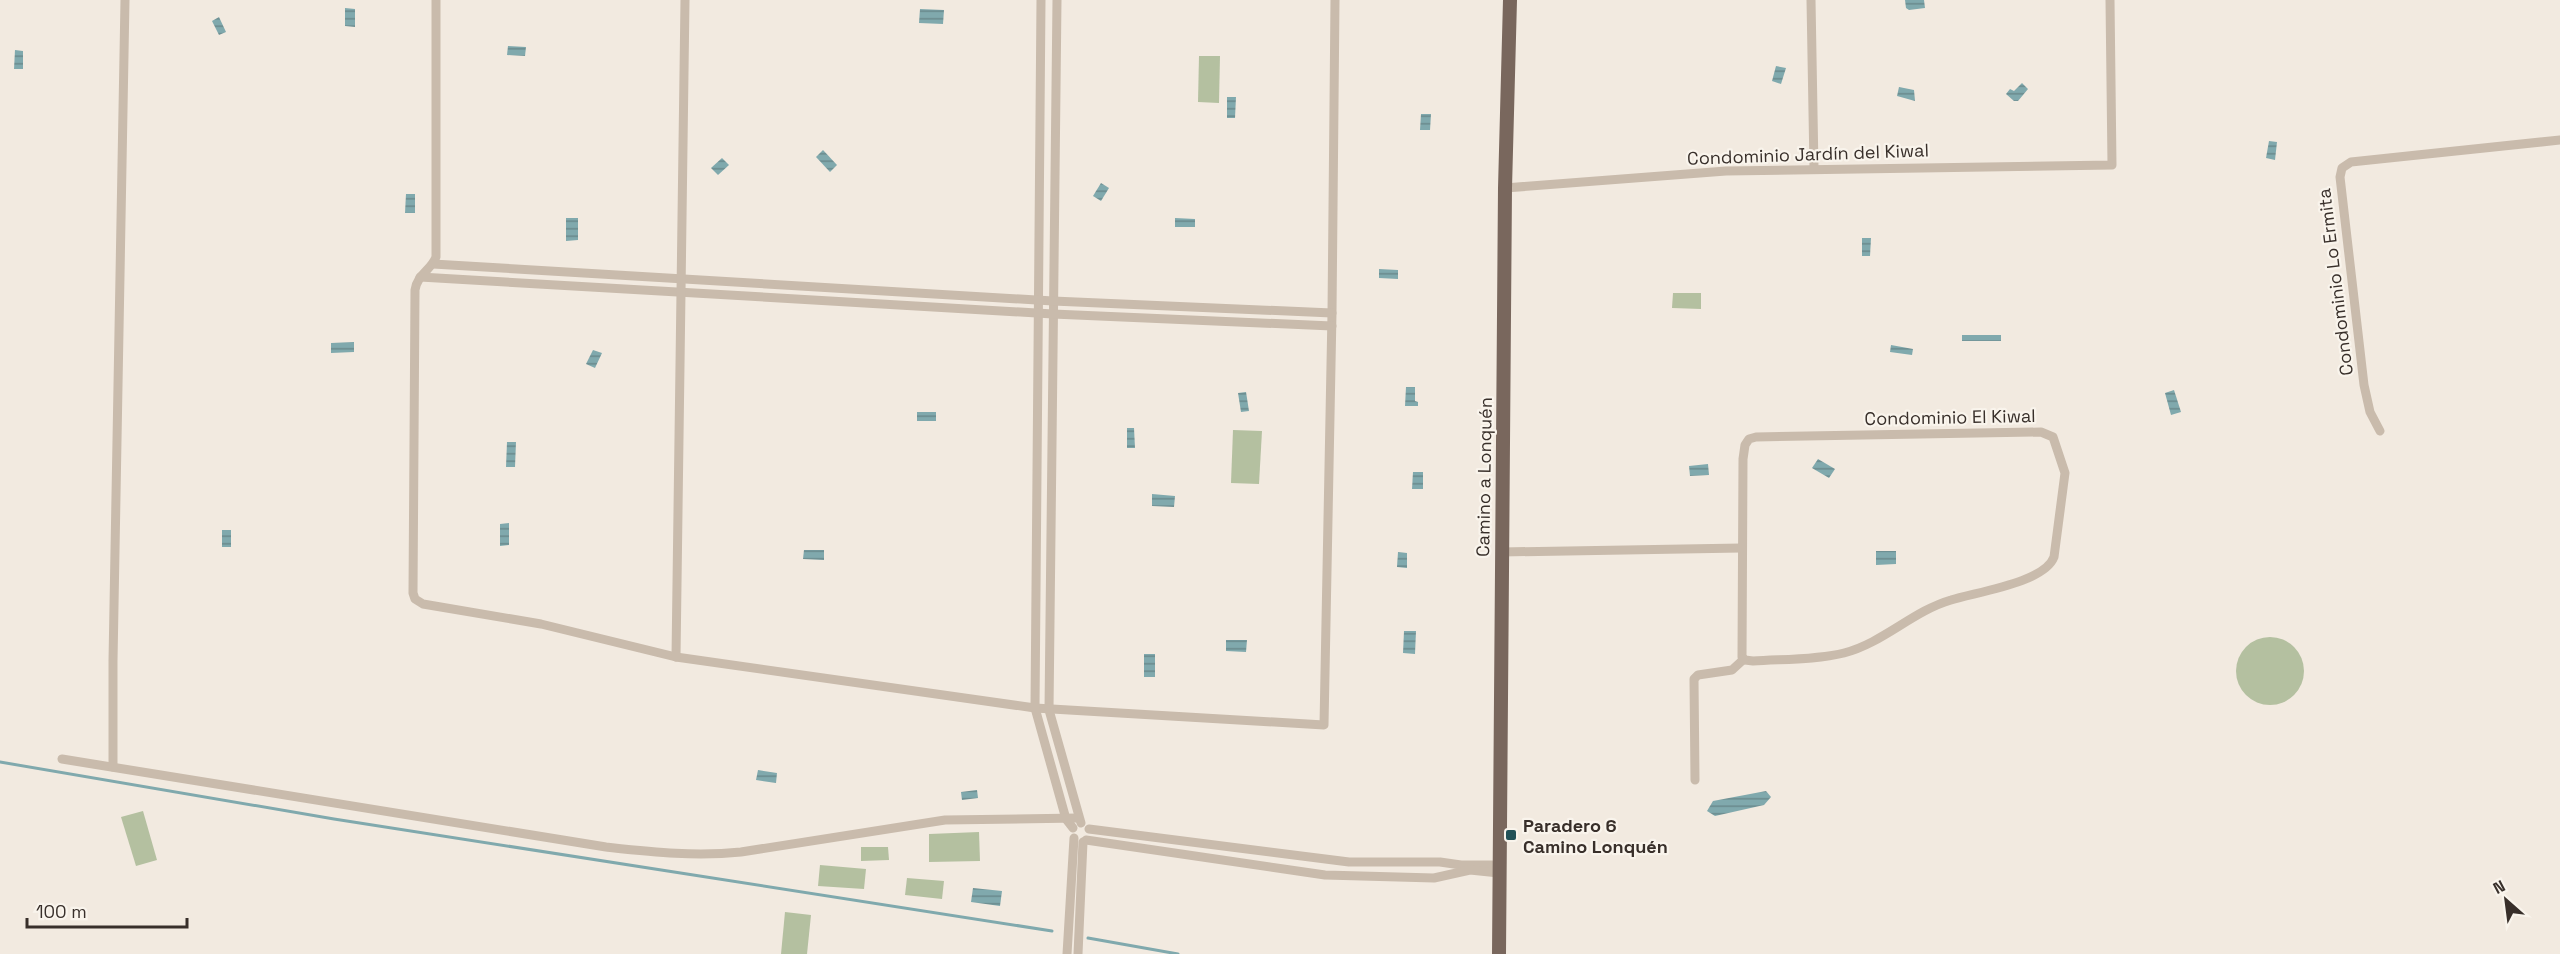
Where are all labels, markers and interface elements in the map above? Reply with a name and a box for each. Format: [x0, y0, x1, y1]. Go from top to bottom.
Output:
street label: Condominio Jardín del Kiwal [1687, 138, 1929, 170]
street label: Condominio Lo Ermita [2312, 187, 2358, 377]
street label: Camino a Lonquén [1471, 397, 1497, 557]
street label: Condominio El Kiwal [1864, 404, 2036, 430]
place label: Paradero 6 Camino Lonquén [1523, 814, 1668, 858]
marker: Paradero 6 Camino Lonquén [1504, 828, 1518, 842]
north arrow [2476, 870, 2536, 930]
text: N [2490, 875, 2509, 899]
scale bar [27, 891, 188, 929]
text: 100 m [36, 900, 87, 923]

